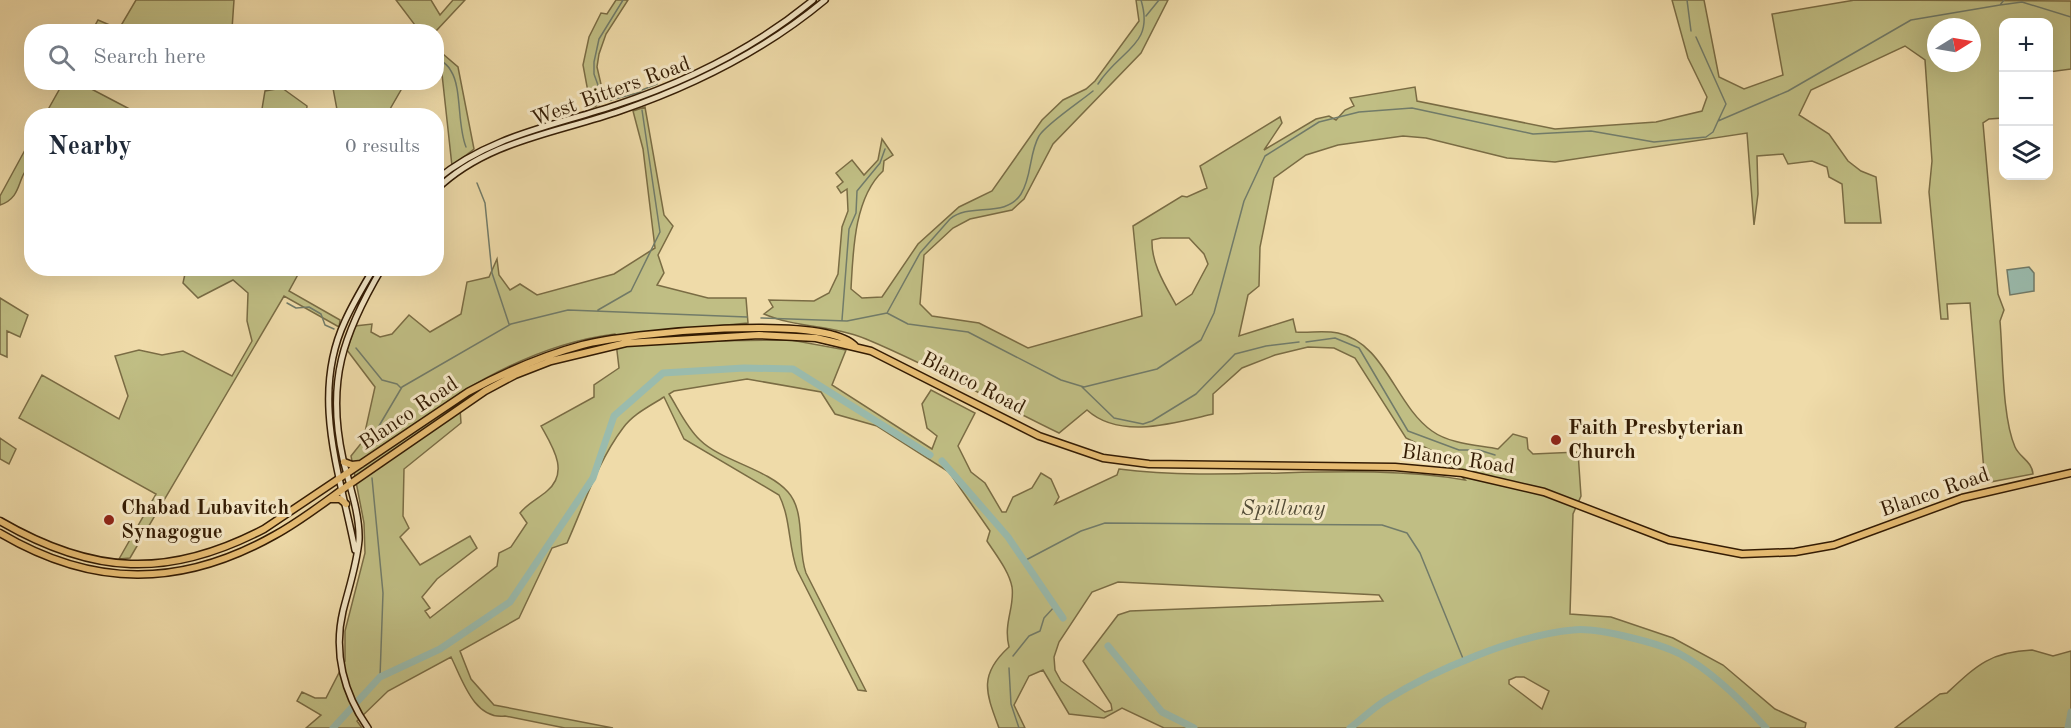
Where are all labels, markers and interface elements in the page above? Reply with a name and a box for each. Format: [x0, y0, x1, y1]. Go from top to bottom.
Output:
north arrow [1927, 18, 1981, 72]
map controls [1999, 18, 2053, 180]
button: + [1999, 18, 2053, 72]
search box [24, 24, 444, 90]
icon: search [45, 41, 78, 74]
text: Search here [93, 46, 206, 68]
street label: West Bitters Road [529, 54, 693, 130]
button: − [1999, 72, 2053, 126]
button: layers [1999, 126, 2053, 180]
text: Nearby [48, 134, 132, 160]
text: 0 results [345, 137, 420, 157]
street label: Blanco Road [917, 349, 1029, 419]
street label: Blanco Road [356, 373, 462, 455]
place label: Faith Presbyterian Church [1568, 418, 1744, 463]
marker: Faith Presbyterian Church [1549, 433, 1563, 447]
street label: Blanco Road [1400, 442, 1516, 478]
street label: Blanco Road [1878, 464, 1992, 522]
place label: Chabad Lubavitch Synagogue [121, 498, 289, 543]
water label: Spillway [1241, 498, 1326, 520]
marker: Chabad Lubavitch Synagogue [102, 513, 116, 527]

